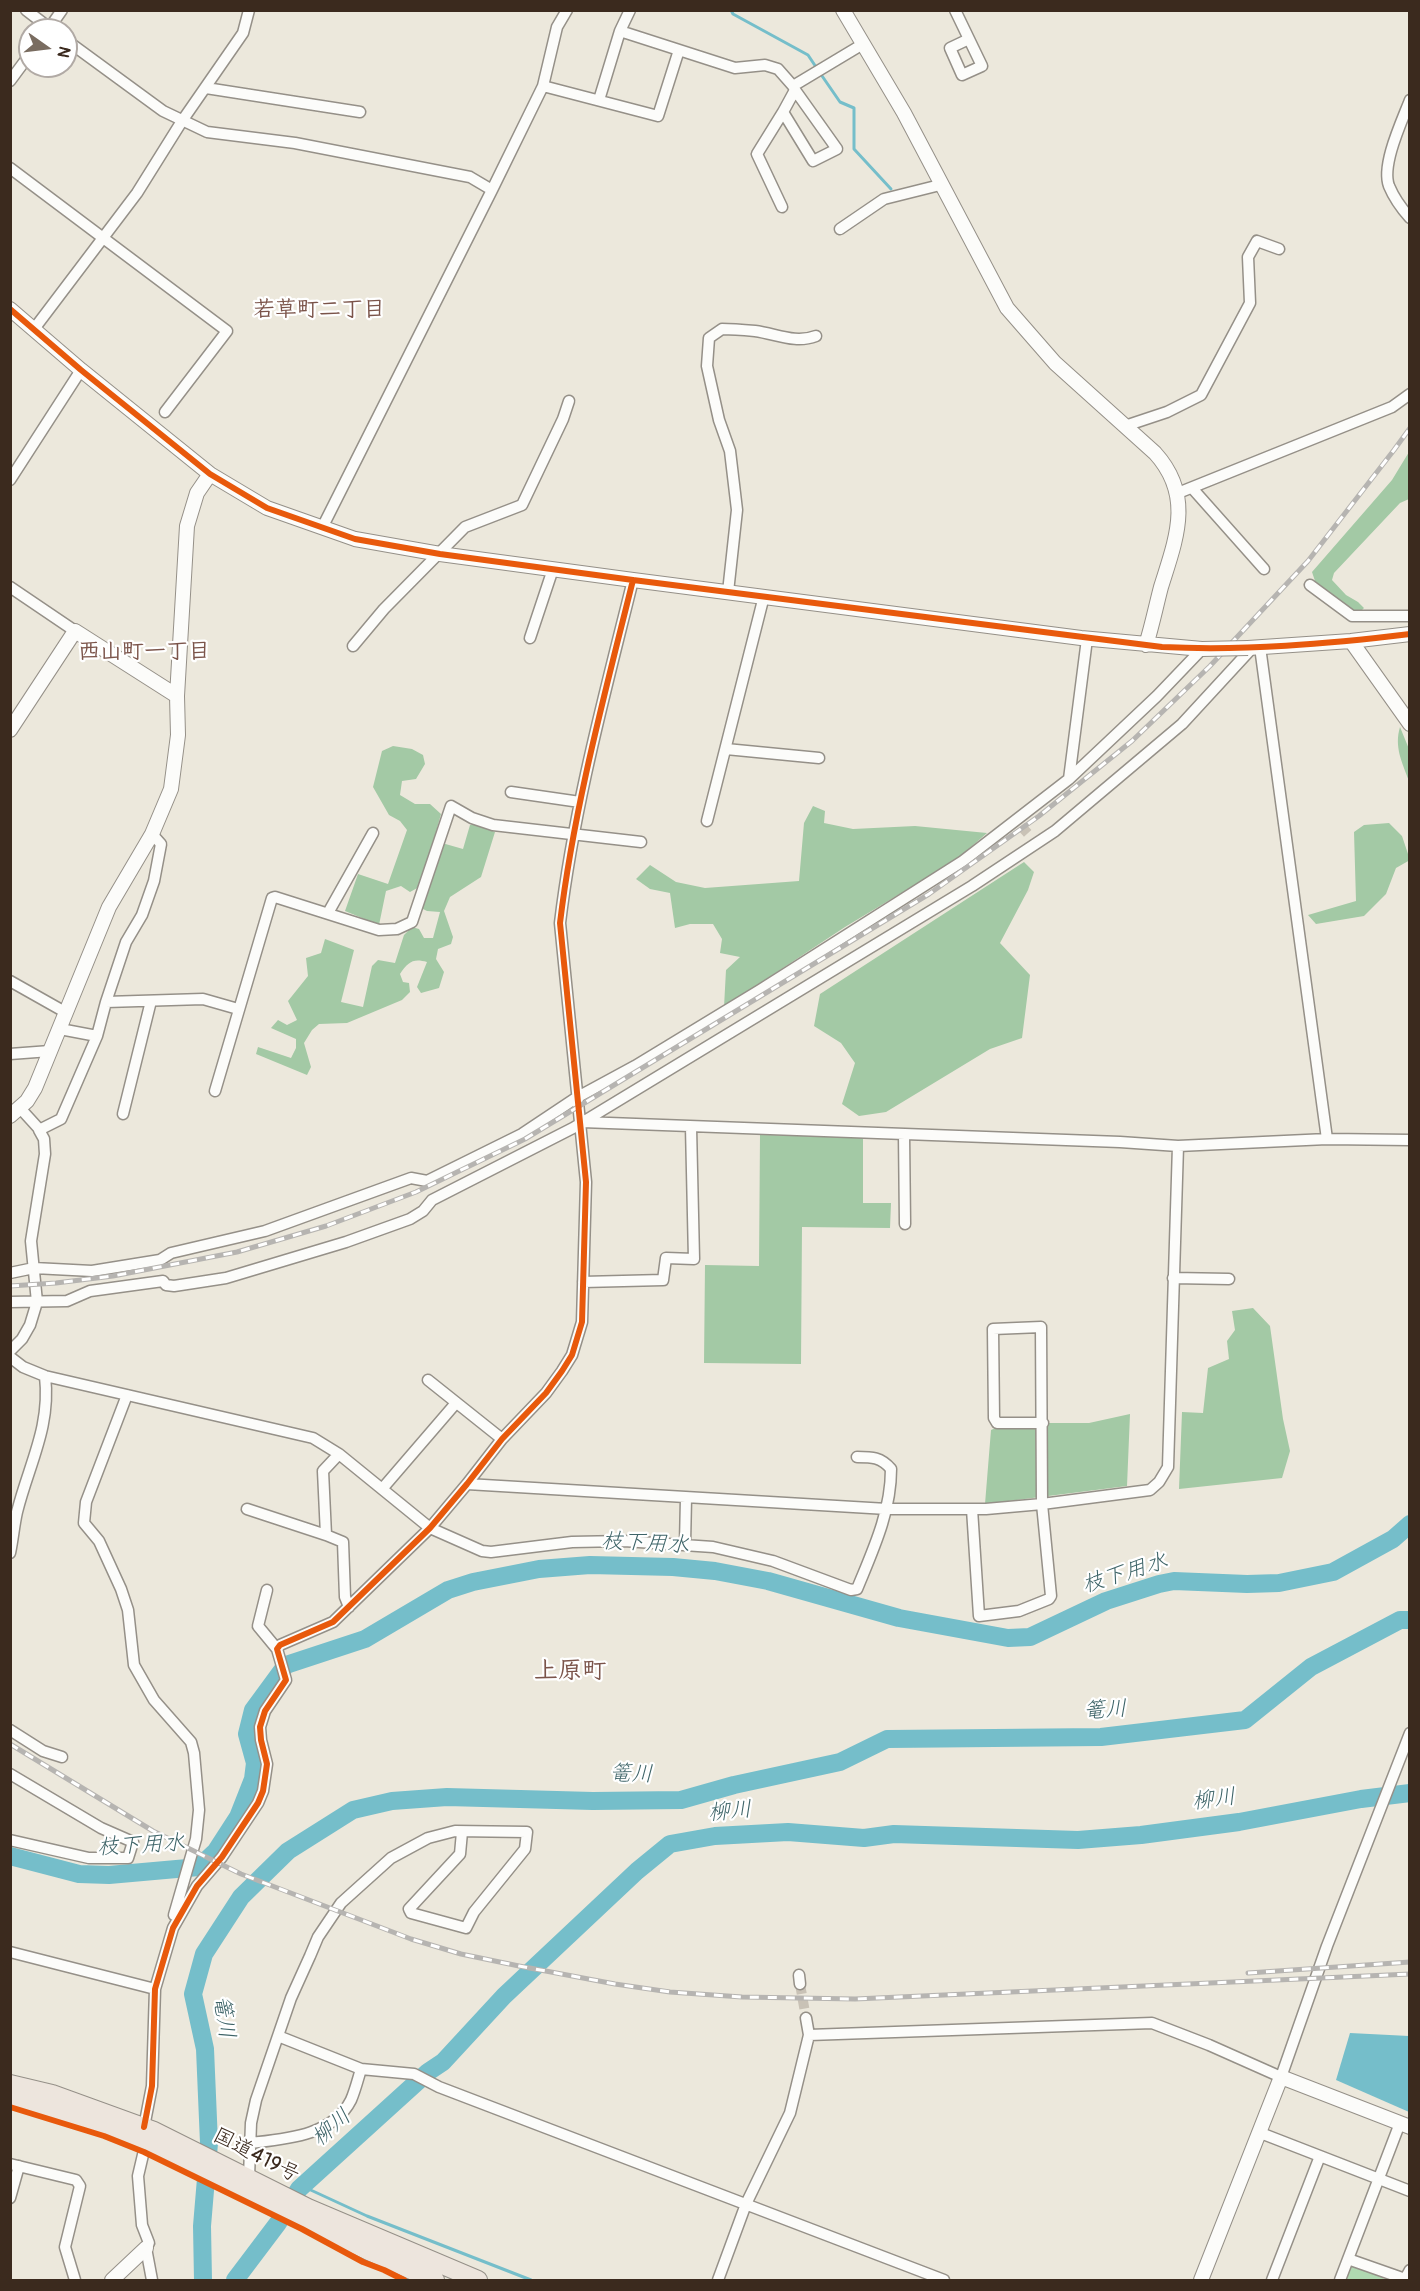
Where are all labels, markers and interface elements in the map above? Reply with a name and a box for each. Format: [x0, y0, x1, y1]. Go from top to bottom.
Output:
north arrow [18, 18, 78, 78]
text: N [53, 44, 75, 60]
district label: 若草町二丁目 [253, 297, 385, 323]
district label: 西山町一丁目 [78, 639, 210, 665]
water label: 枝下用水 [600, 1529, 690, 1559]
water label: 枝下用水 [1079, 1549, 1171, 1599]
district label: 上原町 [534, 1658, 606, 1686]
water label: 篭川 [1082, 1696, 1128, 1726]
water label: 篭川 [609, 1761, 653, 1789]
water label: 柳川 [1191, 1784, 1237, 1816]
water label: 柳川 [707, 1797, 753, 1827]
water label: 枝下用水 [96, 1831, 186, 1861]
water label: 篭川 [207, 1993, 239, 2041]
water label: 柳川 [307, 2104, 357, 2152]
street label: 国道419号 [208, 2123, 304, 2189]

